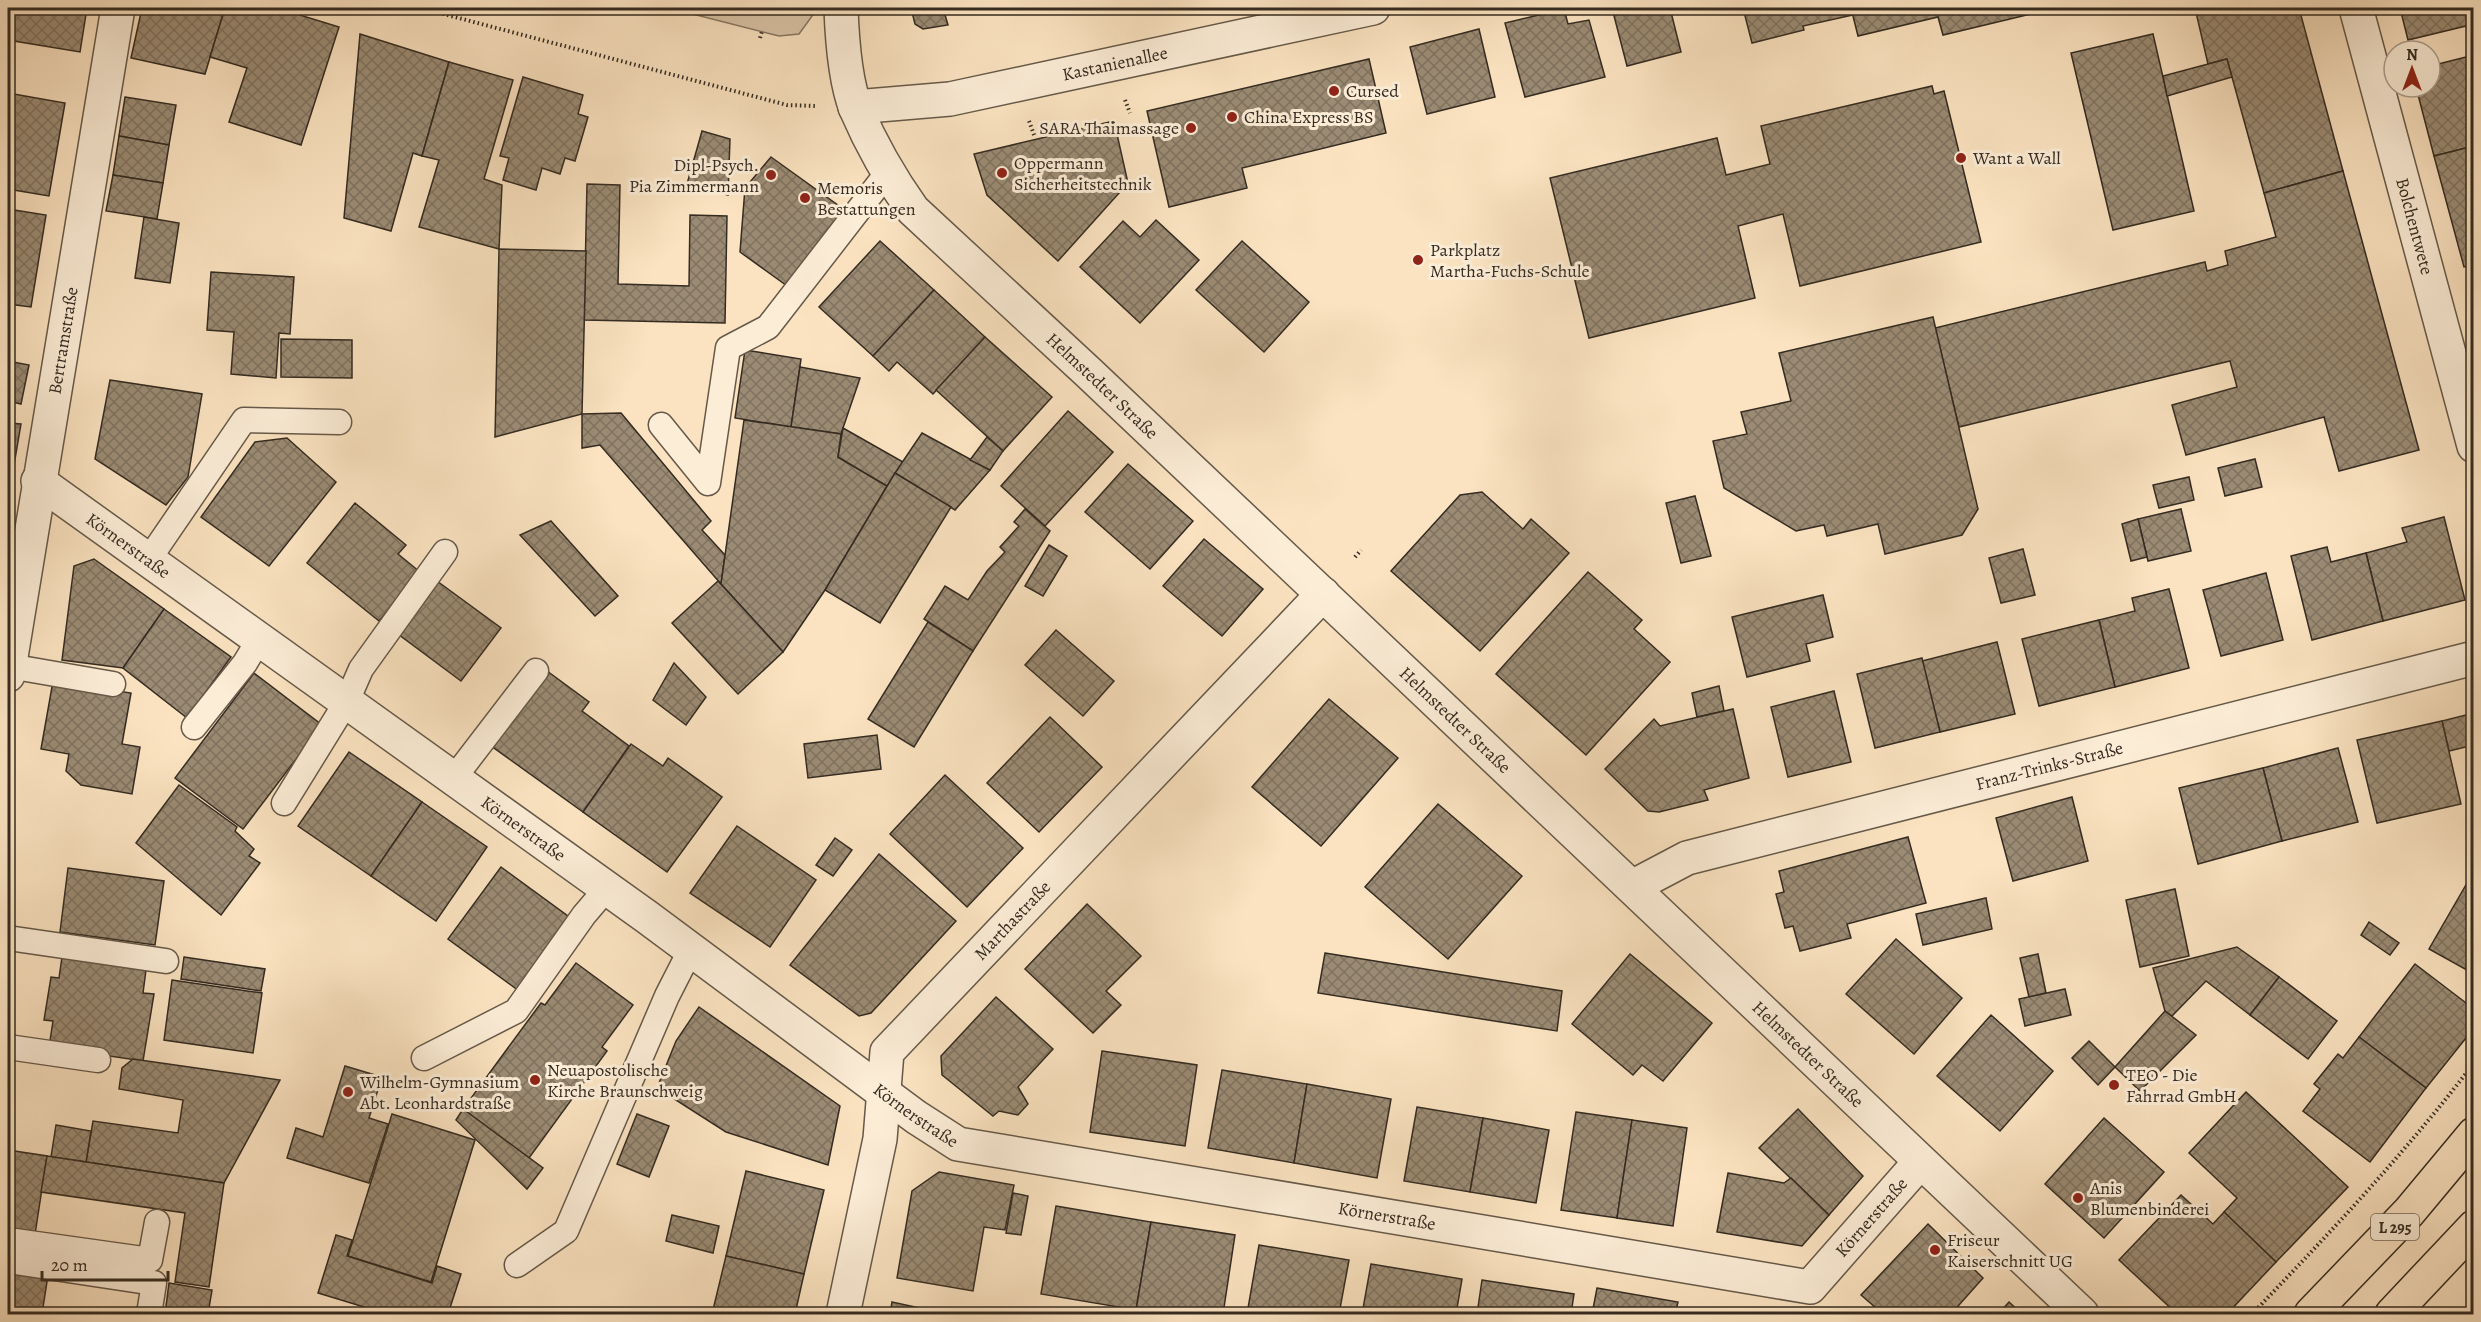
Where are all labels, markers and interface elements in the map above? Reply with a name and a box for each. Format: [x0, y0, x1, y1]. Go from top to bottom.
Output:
north arrow [2382, 39, 2442, 99]
street label: Kastanienallee [1060, 41, 1170, 87]
text: N [2406, 44, 2418, 66]
place label: Cursed [1346, 79, 1399, 103]
marker: Cursed [1327, 84, 1341, 98]
place label: China Express BS [1244, 105, 1374, 129]
marker: China Express BS [1225, 110, 1239, 124]
place label: SARA Thaimassage [1039, 116, 1179, 140]
marker: SARA Thaimassage [1184, 121, 1198, 135]
place label: Want a Wall [1972, 146, 2061, 170]
place label: Oppermann Sicherheitstechnik [1014, 151, 1152, 196]
marker: Want a Wall [1954, 151, 1968, 165]
place label: Dipl-Psych. Pia Zimmermann [629, 153, 759, 198]
marker: Oppermann Sicherheitstechnik [995, 166, 1009, 180]
marker: Dipl-Psych. Pia Zimmermann [764, 168, 778, 182]
street label: Bolchentwete [2390, 175, 2439, 277]
place label: Memoris Bestattungen [817, 176, 916, 221]
marker: Memoris Bestattungen [798, 191, 812, 205]
place label: Parkplatz Martha-Fuchs-Schule [1430, 238, 1589, 283]
marker: Parkplatz Martha-Fuchs-Schule [1411, 253, 1425, 267]
street label: Bertramstraße [42, 285, 84, 396]
street label: Helmstedter Straße [1041, 327, 1163, 444]
street label: Körnerstraße [81, 507, 175, 584]
street label: Helmstedter Straße [1394, 661, 1516, 779]
street label: Franz-Trinks-Straße [1973, 736, 2126, 796]
street label: Körnerstraße [476, 790, 570, 867]
street label: Marthastraße [969, 875, 1056, 965]
street label: Helmstedter Straße [1747, 996, 1869, 1113]
place label: Neuapostolische Kirche Braunschweig [547, 1058, 703, 1103]
place label: TEO - Die Fahrrad GmbH [2126, 1063, 2237, 1108]
place label: Wilhelm-Gymnasium Abt. Leonhardstraße [359, 1070, 519, 1115]
marker: Neuapostolische Kirche Braunschweig [528, 1073, 542, 1087]
street label: Körnerstraße [868, 1077, 963, 1153]
marker: TEO - Die Fahrrad GmbH [2107, 1078, 2121, 1092]
marker: Wilhelm-Gymnasium Abt. Leonhardstraße [341, 1085, 355, 1099]
street label: Körnerstraße [1830, 1172, 1913, 1262]
place label: Anis Blumenbinderei [2089, 1176, 2209, 1221]
marker: Anis Blumenbinderei [2071, 1191, 2085, 1205]
street label: Körnerstraße [1336, 1196, 1437, 1236]
road number: L 295 [2371, 1214, 2419, 1240]
place label: Friseur Kaiserschnitt UG [1947, 1228, 2073, 1273]
marker: Friseur Kaiserschnitt UG [1928, 1243, 1942, 1257]
scale bar [42, 1244, 168, 1282]
text: 20 m [51, 1253, 88, 1277]

